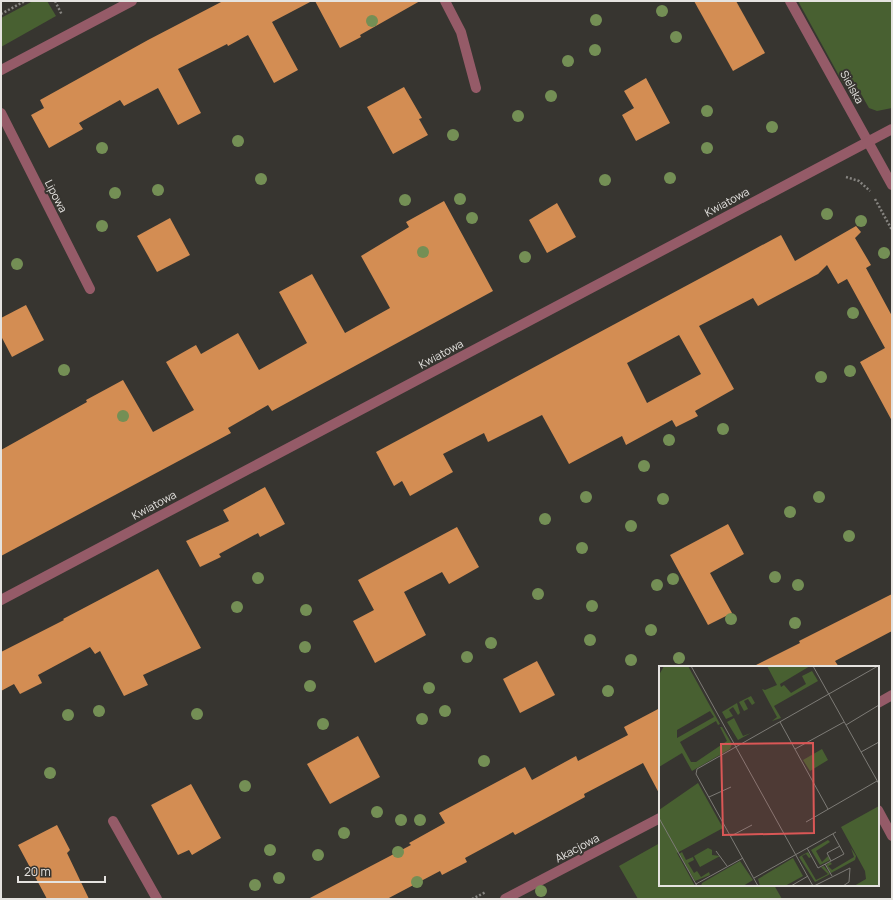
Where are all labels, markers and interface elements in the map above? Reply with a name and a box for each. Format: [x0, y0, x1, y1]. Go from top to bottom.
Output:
street label: Sielska [837, 68, 868, 106]
street label: Lipowa [42, 177, 71, 215]
street label: Kwiatowa [702, 184, 752, 220]
street label: Kwiatowa [416, 336, 466, 372]
street label: Kwiatowa [129, 487, 179, 523]
inset map [659, 666, 879, 886]
street label: Akacjowa [552, 830, 601, 865]
scale bar [18, 858, 105, 884]
text: 20 m [24, 863, 51, 880]

